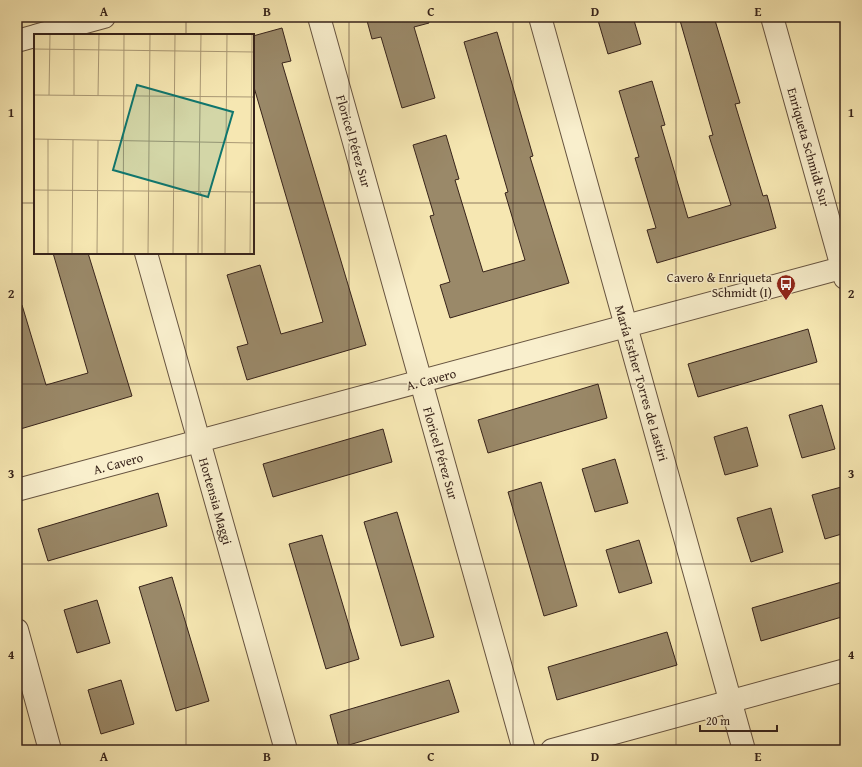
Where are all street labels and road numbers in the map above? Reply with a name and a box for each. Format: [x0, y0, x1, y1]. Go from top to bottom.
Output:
street label: Enriqueta Schmidt Sur [782, 85, 835, 210]
street label: Floricel Pérez Sur [331, 93, 376, 190]
street label: María Esther Torres de Lastiri [610, 303, 673, 464]
street label: A. Cavero [404, 364, 459, 395]
street label: Floricel Pérez Sur [418, 405, 463, 502]
street label: A. Cavero [91, 448, 146, 479]
street label: Hortensia Maggi [194, 455, 237, 547]

